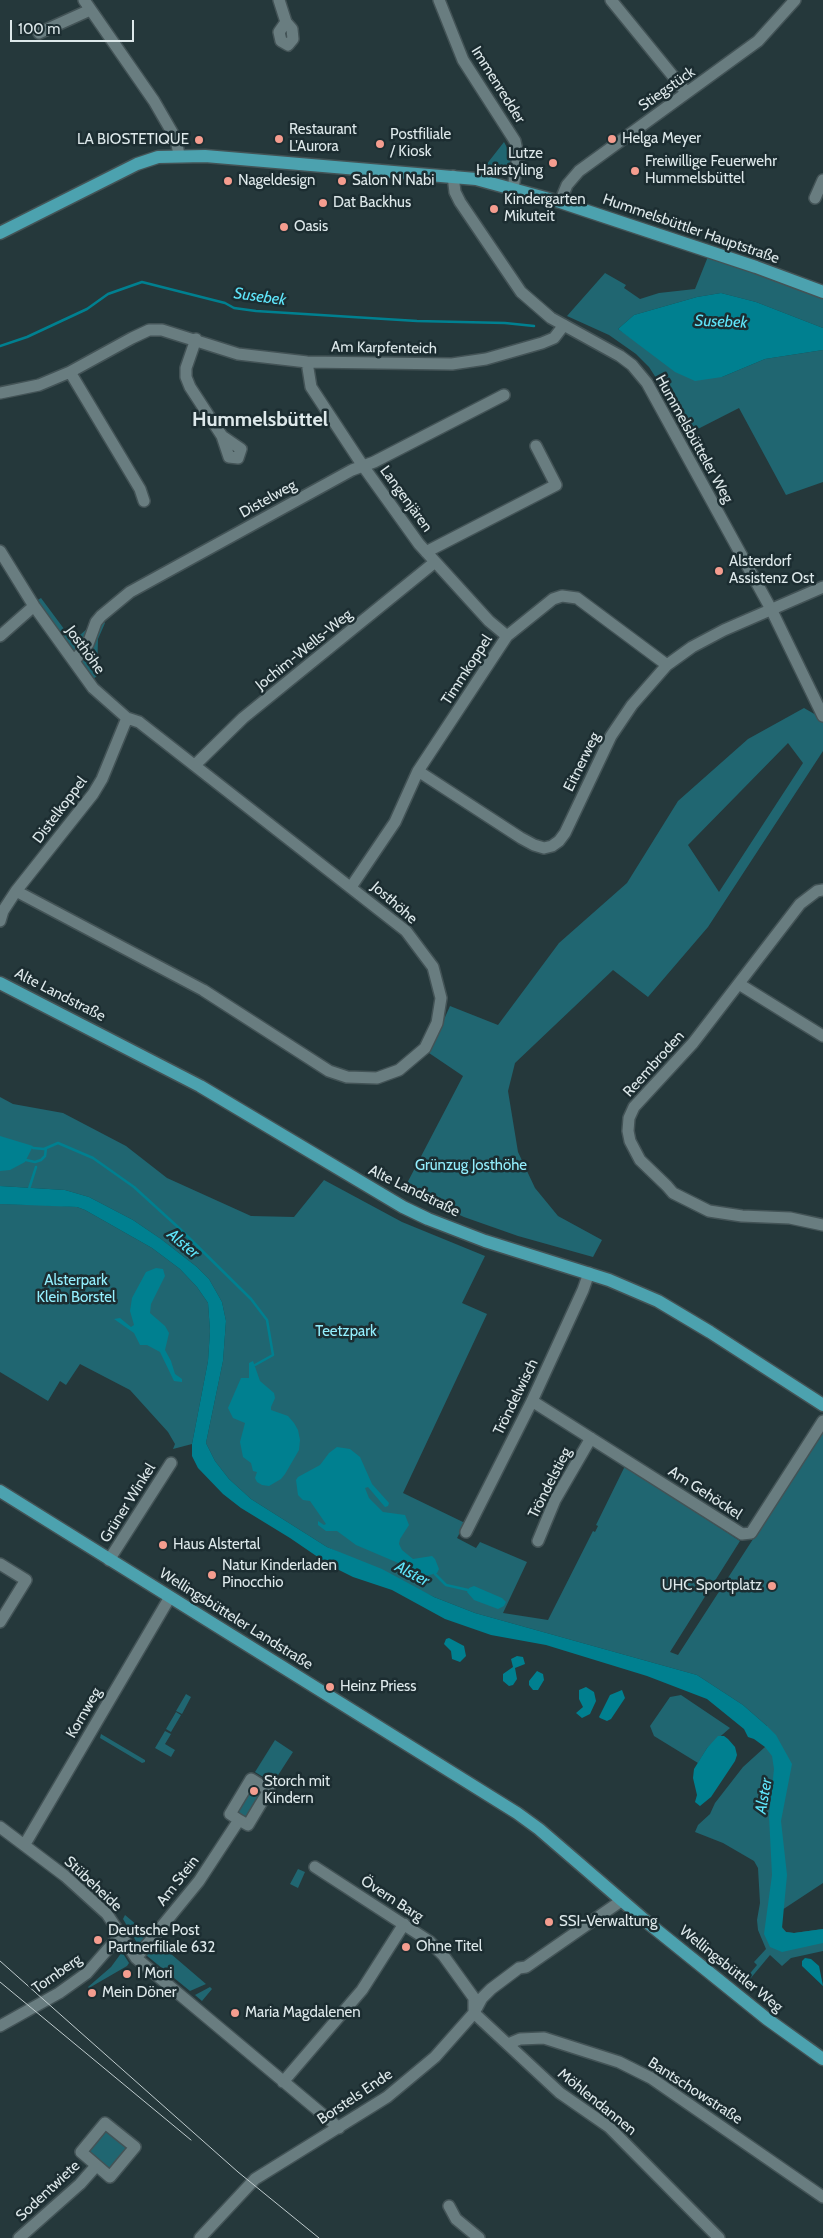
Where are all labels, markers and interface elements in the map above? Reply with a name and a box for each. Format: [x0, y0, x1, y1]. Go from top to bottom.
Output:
scale bar [12, 10, 136, 42]
text: 100 m [18, 20, 60, 38]
street label: Immenredder [467, 43, 529, 127]
street label: Stiegstück [635, 63, 699, 115]
place label: Restaurant L'Aurora [289, 121, 357, 156]
place label: Postfiliale / Kiosk [390, 126, 451, 161]
place label: Helga Meyer [622, 130, 701, 148]
place label: LA BIOSTETIQUE [77, 131, 189, 149]
marker: Restaurant L'Aurora [273, 133, 285, 145]
marker: Helga Meyer [606, 133, 618, 145]
marker: LA BIOSTETIQUE [193, 134, 205, 146]
marker: Postfiliale / Kiosk [374, 138, 386, 150]
place label: Lutze Hairstyling [476, 145, 543, 180]
place label: Freiwillige Feuerwehr Hummelsbüttel [645, 153, 777, 188]
marker: Lutze Hairstyling [547, 157, 559, 169]
marker: Freiwillige Feuerwehr Hummelsbüttel [629, 165, 641, 177]
place label: Nageldesign [238, 172, 315, 190]
place label: Salon N Nabi [352, 172, 434, 190]
marker: Nageldesign [222, 175, 234, 187]
marker: Salon N Nabi [336, 175, 348, 187]
street label: Hummelsbüttler Hauptstraße [600, 190, 782, 268]
place label: Kindergarten Mikuteit [504, 191, 586, 226]
place label: Dat Backhus [333, 194, 411, 212]
marker: Dat Backhus [317, 197, 329, 209]
marker: Kindergarten Mikuteit [488, 203, 500, 215]
place label: Oasis [294, 218, 328, 236]
marker: Oasis [278, 221, 290, 233]
water label: Susebek [233, 284, 287, 310]
water label: Susebek [694, 311, 748, 333]
street label: Am Karpfenteich [331, 338, 437, 358]
street label: Hummelsbütteler Weg [651, 372, 737, 506]
district label: Hummelsbüttel [192, 408, 328, 432]
street label: Langenjären [376, 462, 436, 536]
street label: Distelweg [236, 476, 300, 522]
place label: Alsterdorf Assistenz Ost [729, 553, 814, 588]
marker: Alsterdorf Assistenz Ost [713, 565, 725, 577]
street label: Jochim-Wells-Weg [252, 606, 356, 694]
street label: Josthöhe [61, 622, 109, 678]
street label: Timmkoppel [438, 632, 496, 708]
street label: Eitnerweg [560, 729, 604, 795]
street label: Distelkoppel [29, 773, 91, 847]
street label: Josthöhe [367, 878, 421, 928]
street label: Alte Landstraße [12, 964, 108, 1026]
street label: Reembroden [620, 1027, 688, 1101]
park label: Grünzug Josthöhe [415, 1157, 527, 1175]
street label: Alte Landstraße [365, 1161, 463, 1221]
water label: Alster [163, 1225, 203, 1263]
park label: Alsterpark Klein Borstel [37, 1272, 115, 1307]
park label: Teetzpark [315, 1323, 377, 1341]
street label: Tröndelwisch [490, 1356, 542, 1438]
street label: Tröndelstieg [525, 1445, 575, 1521]
street label: Grüner Winkel [97, 1460, 159, 1546]
street label: Am Gehöckel [665, 1463, 745, 1523]
place label: Haus Alstertal [173, 1536, 260, 1554]
marker: Haus Alstertal [157, 1539, 169, 1551]
place label: Natur Kinderladen Pinocchio [222, 1557, 337, 1592]
water label: Alster [392, 1557, 432, 1591]
street label: Wellingsbütteler Landstraße [156, 1564, 316, 1674]
marker: Natur Kinderladen Pinocchio [206, 1569, 218, 1581]
place label: UHC Sportplatz [662, 1577, 762, 1595]
marker: UHC Sportplatz [766, 1580, 778, 1592]
place label: Heinz Priess [340, 1678, 417, 1696]
marker: Heinz Priess [324, 1681, 336, 1693]
street label: Kornweg [62, 1685, 106, 1741]
place label: Storch mit Kindern [264, 1773, 330, 1808]
water label: Alster [751, 1777, 777, 1815]
marker: Storch mit Kindern [248, 1785, 260, 1797]
street label: Am Stein [153, 1852, 203, 1910]
street label: Stübeheide [60, 1853, 126, 1915]
street label: Övern Barg [357, 1872, 427, 1926]
place label: SSI-Verwaltung [559, 1913, 657, 1931]
marker: SSI-Verwaltung [543, 1916, 555, 1928]
place label: Deutsche Post Partnerfiliale 632 [108, 1922, 215, 1957]
street label: Wellingsbüttler Weg [676, 1922, 786, 2016]
marker: Deutsche Post Partnerfiliale 632 [92, 1934, 104, 1946]
place label: Ohne Titel [416, 1938, 482, 1956]
marker: Ohne Titel [400, 1941, 412, 1953]
street label: Tornberg [29, 1950, 85, 1998]
place label: I Mori [137, 1965, 172, 1983]
marker: I Mori [121, 1968, 133, 1980]
place label: Mein Döner [102, 1984, 176, 2002]
marker: Mein Döner [86, 1987, 98, 1999]
place label: Maria Magdalenen [245, 2004, 361, 2022]
marker: Maria Magdalenen [229, 2007, 241, 2019]
street label: Bantschowstraße [644, 2054, 746, 2128]
street label: Borstels Ende [314, 2065, 396, 2129]
street label: Möhlendannen [554, 2065, 640, 2139]
street label: Sodentwiete [12, 2157, 84, 2225]

